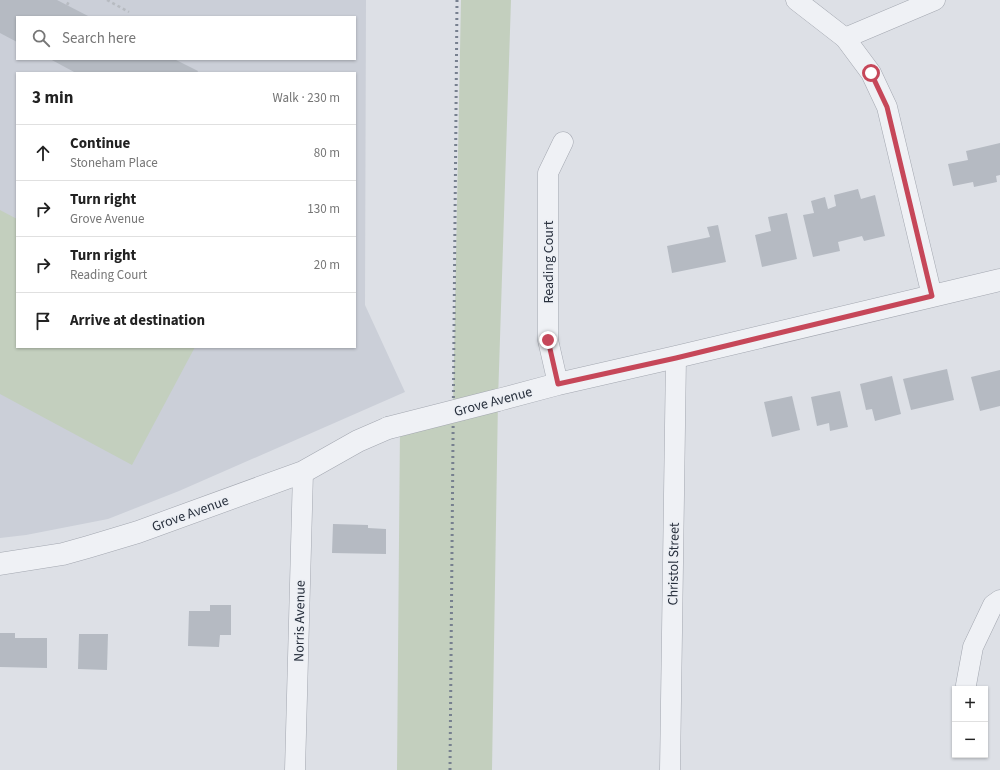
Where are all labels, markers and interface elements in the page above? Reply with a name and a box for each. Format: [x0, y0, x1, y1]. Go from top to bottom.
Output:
search box [16, 16, 356, 60]
icon: search [30, 27, 52, 49]
text: Search here [62, 28, 136, 49]
route start [862, 64, 880, 82]
text: 3 min [32, 86, 73, 110]
text: Walk · 230 m [272, 89, 340, 107]
text: Continue [70, 133, 130, 154]
icon: ahead [32, 142, 54, 164]
text: 80 m [314, 144, 340, 162]
text: Stoneham Place [70, 154, 158, 172]
text: Turn right [70, 189, 136, 210]
icon: right [32, 198, 54, 220]
text: 130 m [307, 200, 340, 218]
text: Grove Avenue [70, 210, 145, 228]
street label: Reading Court [539, 220, 559, 304]
text: Turn right [70, 245, 136, 266]
icon: right [32, 254, 54, 276]
text: 20 m [314, 256, 340, 274]
text: Reading Court [70, 266, 147, 284]
icon: arrive [32, 310, 54, 332]
text: Arrive at destination [70, 310, 205, 331]
route end [539, 331, 557, 349]
street label: Grove Avenue [452, 382, 535, 422]
street label: Grove Avenue [149, 491, 232, 537]
street label: Christol Street [663, 522, 685, 606]
street label: Norris Avenue [289, 580, 311, 662]
map controls [952, 686, 988, 758]
button: + [952, 686, 988, 722]
button: − [952, 722, 988, 758]

